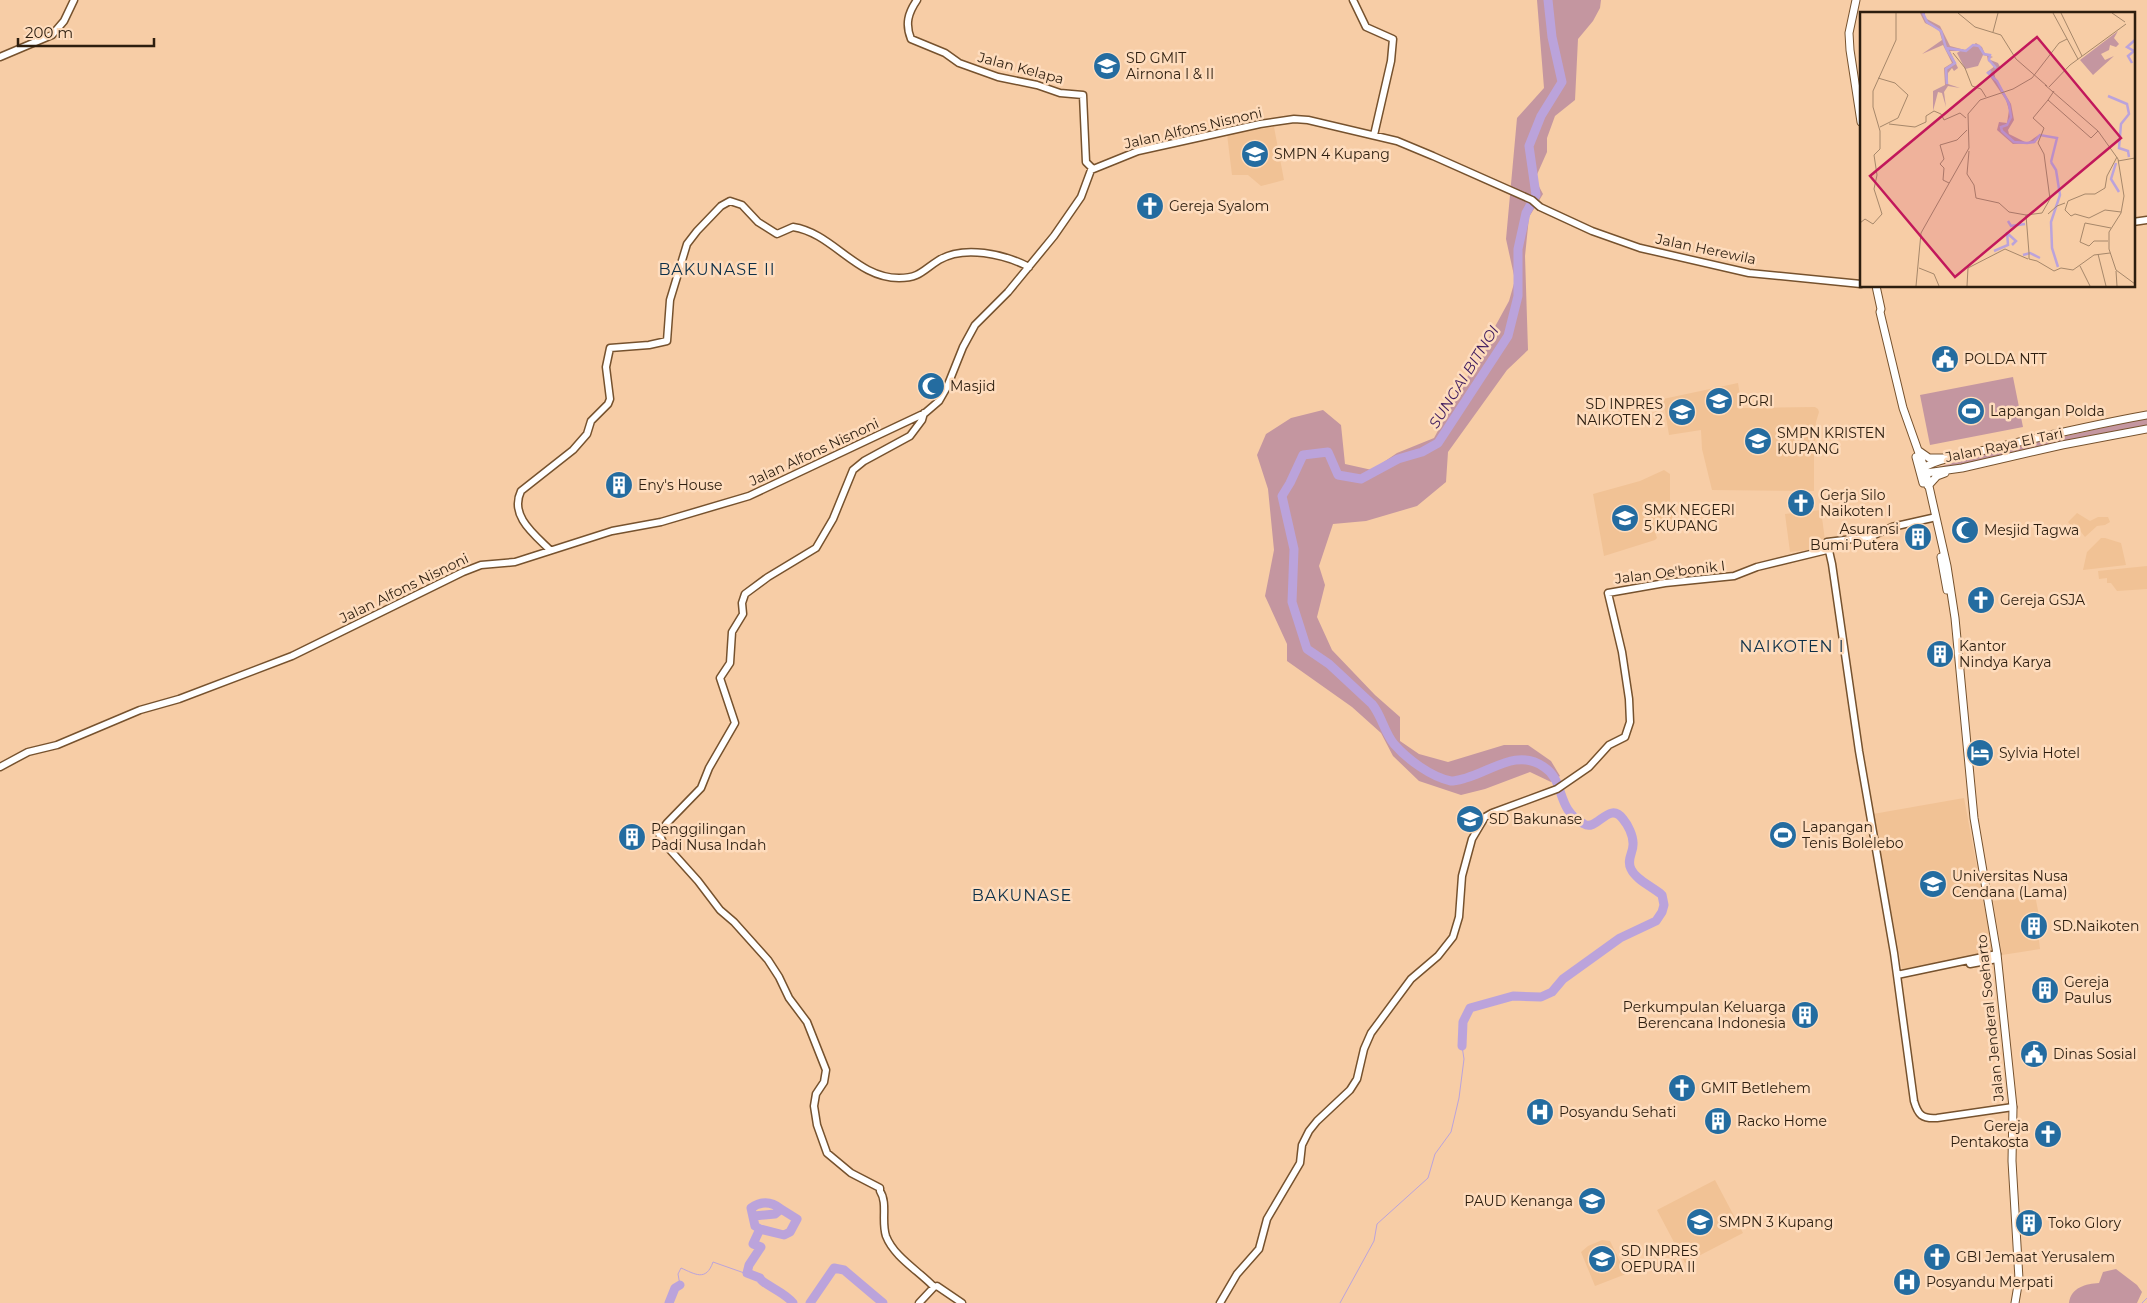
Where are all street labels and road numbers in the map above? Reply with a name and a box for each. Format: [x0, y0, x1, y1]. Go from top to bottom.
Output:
street label: Jalan Kelapa [975, 48, 1066, 88]
street label: Jalan Alfons Nisnoni [1121, 103, 1264, 153]
street label: Jalan Herewila [1653, 229, 1758, 268]
street label: Jalan Alfons Nisnoni [745, 414, 882, 490]
street label: Jalan Raya El Tari [1943, 424, 2064, 466]
street label: Jalan Alfons Nisnoni [336, 549, 471, 627]
street label: Jalan Oe'bonik I [1613, 556, 1726, 588]
street label: Jalan Jenderal Soeharto [1972, 933, 2008, 1103]

